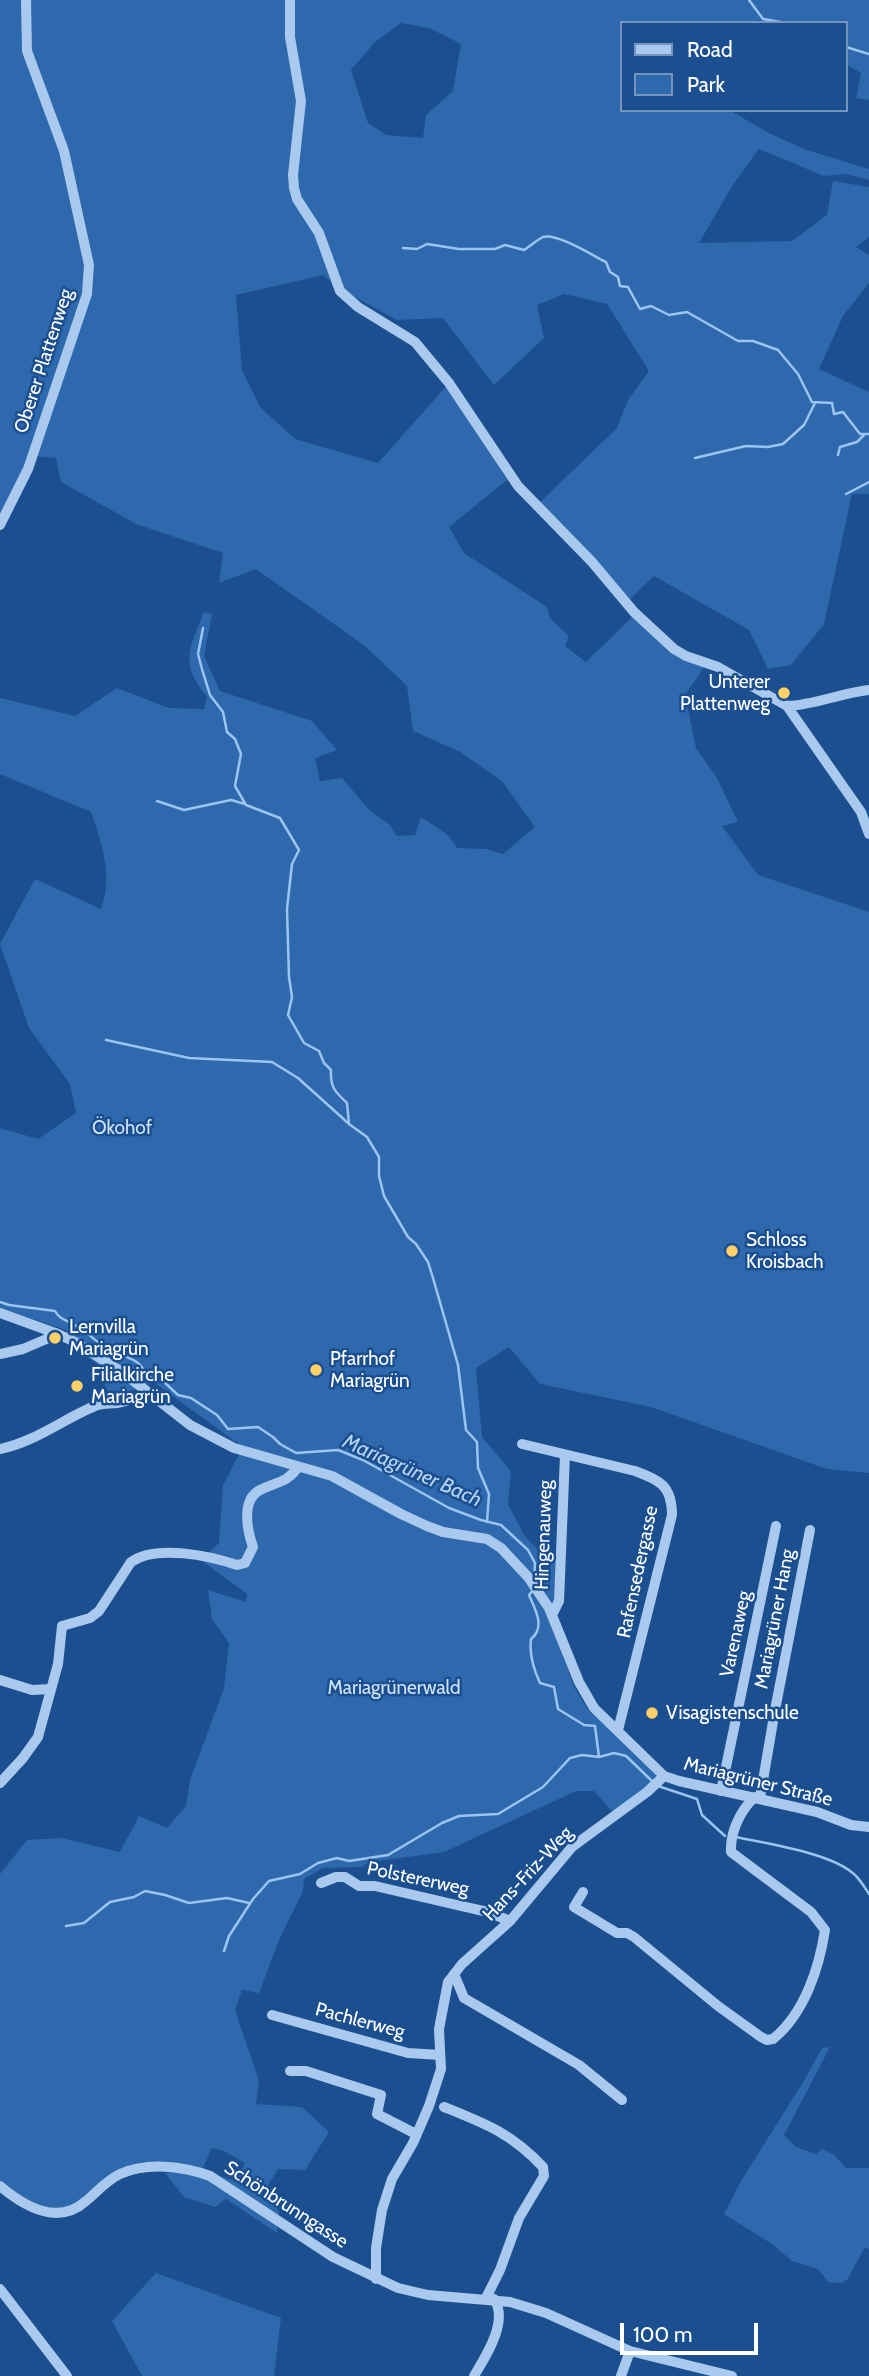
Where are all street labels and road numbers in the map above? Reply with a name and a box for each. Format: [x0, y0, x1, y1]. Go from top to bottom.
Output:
street label: Oberer Plattenweg [10, 286, 78, 436]
street label: Hingenauweg [531, 1480, 557, 1590]
street label: Rafensedergasse [613, 1504, 663, 1640]
street label: Mariagrüner Hang [750, 1547, 800, 1691]
street label: Varenaweg [716, 1589, 756, 1679]
street label: Mariagrüner Straße [681, 1752, 835, 1812]
street label: Hans-Friz-Weg [478, 1822, 578, 1926]
street label: Polstererweg [365, 1857, 471, 1901]
street label: Pachlerweg [313, 1998, 407, 2044]
street label: Schönbrunngasse [220, 2157, 352, 2253]

